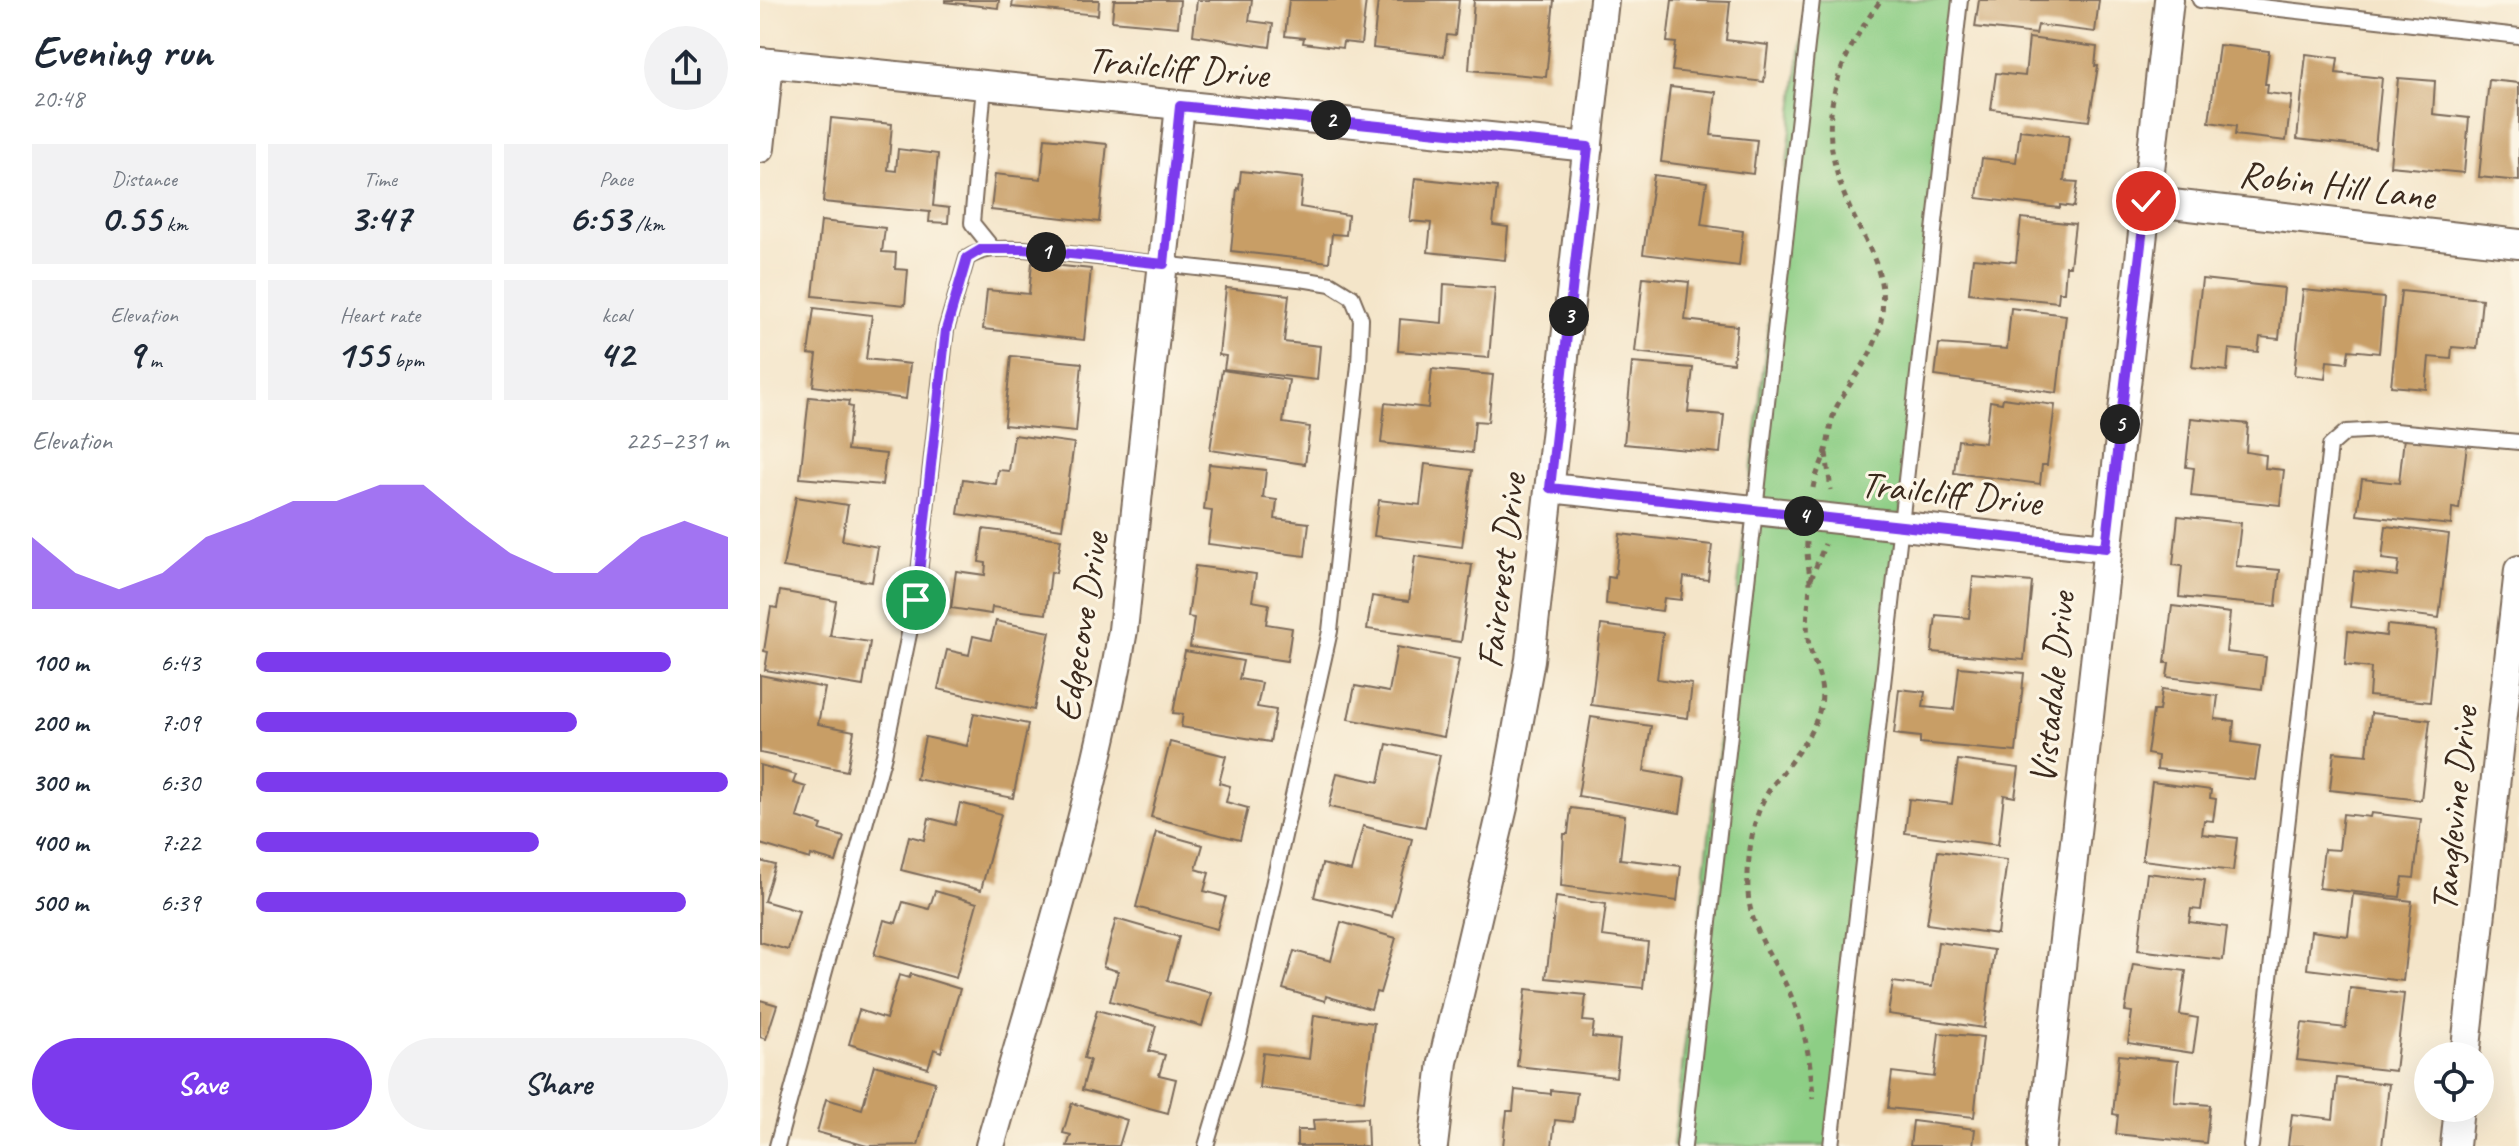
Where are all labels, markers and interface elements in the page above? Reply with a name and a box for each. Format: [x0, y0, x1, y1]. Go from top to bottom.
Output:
text: Evening run [32, 24, 212, 79]
button: share [644, 26, 728, 110]
street label: Trailcliff Drive [1086, 36, 1273, 99]
text: 20:48 [32, 82, 84, 115]
pin: 2 [1311, 100, 1351, 140]
text: 2 [1326, 106, 1336, 134]
street label: Robin Hill Lane [2237, 150, 2440, 221]
text: Distance [111, 165, 177, 193]
text: Time [363, 165, 397, 193]
text: Pace [599, 165, 633, 193]
pin [2112, 167, 2180, 235]
icon: check [2124, 179, 2168, 223]
text: 0.55 [100, 193, 161, 243]
text: 3:47 [349, 193, 411, 243]
text: 6:53 [568, 193, 630, 243]
text: km [161, 210, 188, 238]
text: /km [630, 210, 664, 238]
pin: 1 [1026, 232, 1066, 272]
text: 1 [1041, 238, 1051, 266]
pin: 3 [1549, 296, 1589, 336]
text: Elevation [110, 301, 178, 329]
text: Heart rate [340, 301, 420, 329]
text: kcal [601, 301, 631, 329]
text: 3 [1564, 302, 1574, 330]
text: 9 [126, 329, 144, 379]
text: 155 [336, 329, 389, 379]
text: 42 [598, 329, 634, 379]
text: m [144, 346, 162, 374]
text: bpm [389, 346, 424, 374]
pin: 5 [2100, 404, 2140, 444]
text: 5 [2115, 410, 2125, 438]
text: Elevation [32, 424, 112, 457]
text: 225–231 m [625, 424, 728, 457]
street label: Trailcliff Drive [1858, 460, 2046, 526]
street label: Faircrest Drive [1466, 468, 1537, 671]
pin: 4 [1784, 496, 1824, 536]
text: 4 [1799, 502, 1809, 530]
street label: Edgecove Drive [1043, 527, 1120, 725]
pin [882, 566, 950, 634]
icon: arrive [894, 578, 938, 622]
street label: Vistadale Drive [2019, 587, 2086, 786]
text: 100 m [32, 646, 88, 679]
text: 6:43 [160, 646, 200, 679]
street label: Tanglevine Drive [2420, 701, 2488, 914]
text: 200 m [32, 706, 88, 739]
text: 7:09 [160, 706, 200, 739]
text: 300 m [32, 766, 88, 799]
text: 6:30 [160, 766, 200, 799]
text: 400 m [32, 826, 88, 859]
text: 7:22 [160, 826, 200, 859]
text: 500 m [32, 886, 88, 919]
text: 6:39 [160, 886, 200, 919]
button: Save [32, 1038, 372, 1130]
button: Share [388, 1038, 728, 1130]
map controls [2414, 1042, 2494, 1122]
button: locate [2414, 1042, 2494, 1122]

